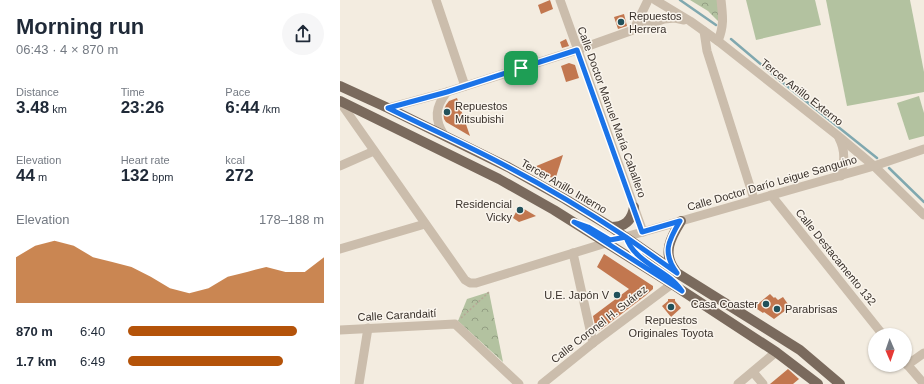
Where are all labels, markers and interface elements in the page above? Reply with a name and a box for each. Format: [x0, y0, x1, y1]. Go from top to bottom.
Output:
place label: Repuestos Herrera [629, 10, 682, 35]
button: share [282, 13, 324, 55]
text: Morning run [16, 14, 144, 39]
marker: Repuestos Herrera [616, 17, 626, 27]
street label: Calle Doctor Manuel María Caballero [575, 25, 649, 199]
text: 06:43 · 4 × 870 m [16, 42, 118, 57]
pin [504, 51, 538, 85]
street label: Tercer Anillo Externo [759, 56, 845, 128]
icon: arrive [510, 57, 532, 79]
text: Distance [16, 86, 59, 98]
text: Time [121, 86, 145, 98]
text: Pace [225, 86, 250, 98]
text: 3.48 [16, 98, 49, 117]
text: 23:26 [121, 98, 164, 117]
text: 6:44 [225, 98, 259, 117]
place label: Repuestos Mitsubishi [455, 100, 508, 125]
text: km [49, 103, 67, 115]
text: /km [259, 103, 280, 115]
marker: Repuestos Mitsubishi [442, 107, 452, 117]
street label: Calle Doctor Darío Leigue Sanguino [686, 153, 858, 213]
text: Elevation [16, 154, 61, 166]
text: Heart rate [121, 154, 170, 166]
text: kcal [225, 154, 245, 166]
street label: Tercer Anillo Interno [519, 156, 609, 216]
text: 44 [16, 166, 35, 185]
text: 132 [121, 166, 149, 185]
text: 272 [225, 166, 254, 185]
text: m [35, 171, 47, 183]
text: bpm [149, 171, 174, 183]
place label: Residencial Vicky [455, 198, 512, 223]
marker: Residencial Vicky [515, 205, 525, 215]
street label: Calle Destacamento 132 [793, 206, 879, 308]
text: Elevation [16, 212, 69, 227]
text: 178–188 m [259, 212, 324, 227]
street label: Calle Coronel H. Suárez [549, 283, 649, 365]
place label: U.E. Japón V [544, 289, 610, 301]
marker: U.E. Japón V [612, 290, 622, 300]
place label: Casa Coaster [691, 298, 758, 310]
marker: Casa Coaster [761, 299, 771, 309]
marker: Repuestos Originales Toyota [666, 302, 676, 312]
place label: Parabrisas [785, 303, 838, 315]
marker: Parabrisas [772, 304, 782, 314]
street label: Calle Carandaití [357, 307, 437, 323]
place label: Repuestos Originales Toyota [629, 314, 714, 339]
text: 870 m [16, 324, 53, 339]
text: 6:40 [80, 324, 105, 339]
north arrow [868, 328, 912, 372]
map controls [868, 328, 912, 372]
text: 1.7 km [16, 354, 56, 369]
text: 6:49 [80, 354, 105, 369]

